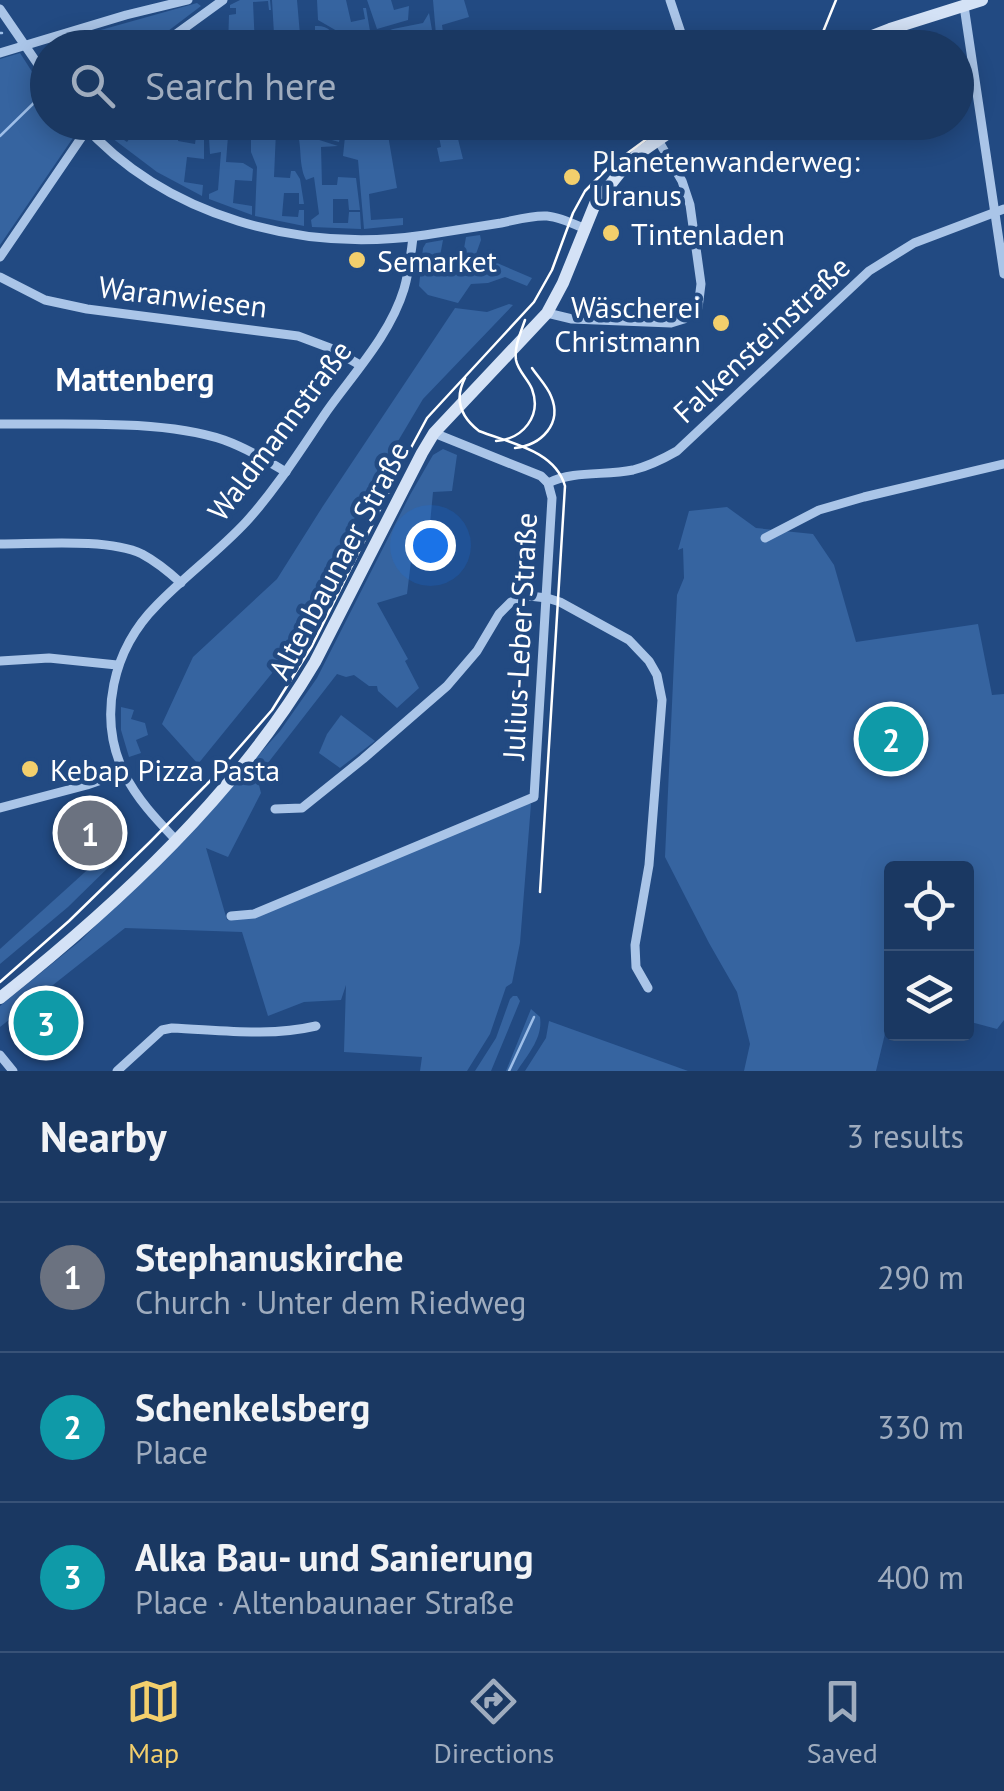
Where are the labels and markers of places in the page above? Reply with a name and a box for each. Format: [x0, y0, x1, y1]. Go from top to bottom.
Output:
place label: Planetenwanderweg: Uranus [592, 141, 860, 214]
marker: Planetenwanderweg: Uranus [561, 166, 583, 188]
place label: Tintenladen [631, 214, 785, 253]
marker: Tintenladen [600, 222, 622, 244]
place label: Semarket [377, 241, 497, 280]
marker: Semarket [346, 249, 368, 271]
place label: Wäscherei Christmann [554, 287, 701, 360]
marker: Wäscherei Christmann [710, 312, 732, 334]
pin: 2 [858, 702, 924, 776]
place label: Kebap Pizza Pasta [50, 750, 280, 789]
marker: Kebap Pizza Pasta [19, 758, 41, 780]
pin: 1 [58, 796, 122, 870]
pin: 3 [13, 986, 78, 1060]

